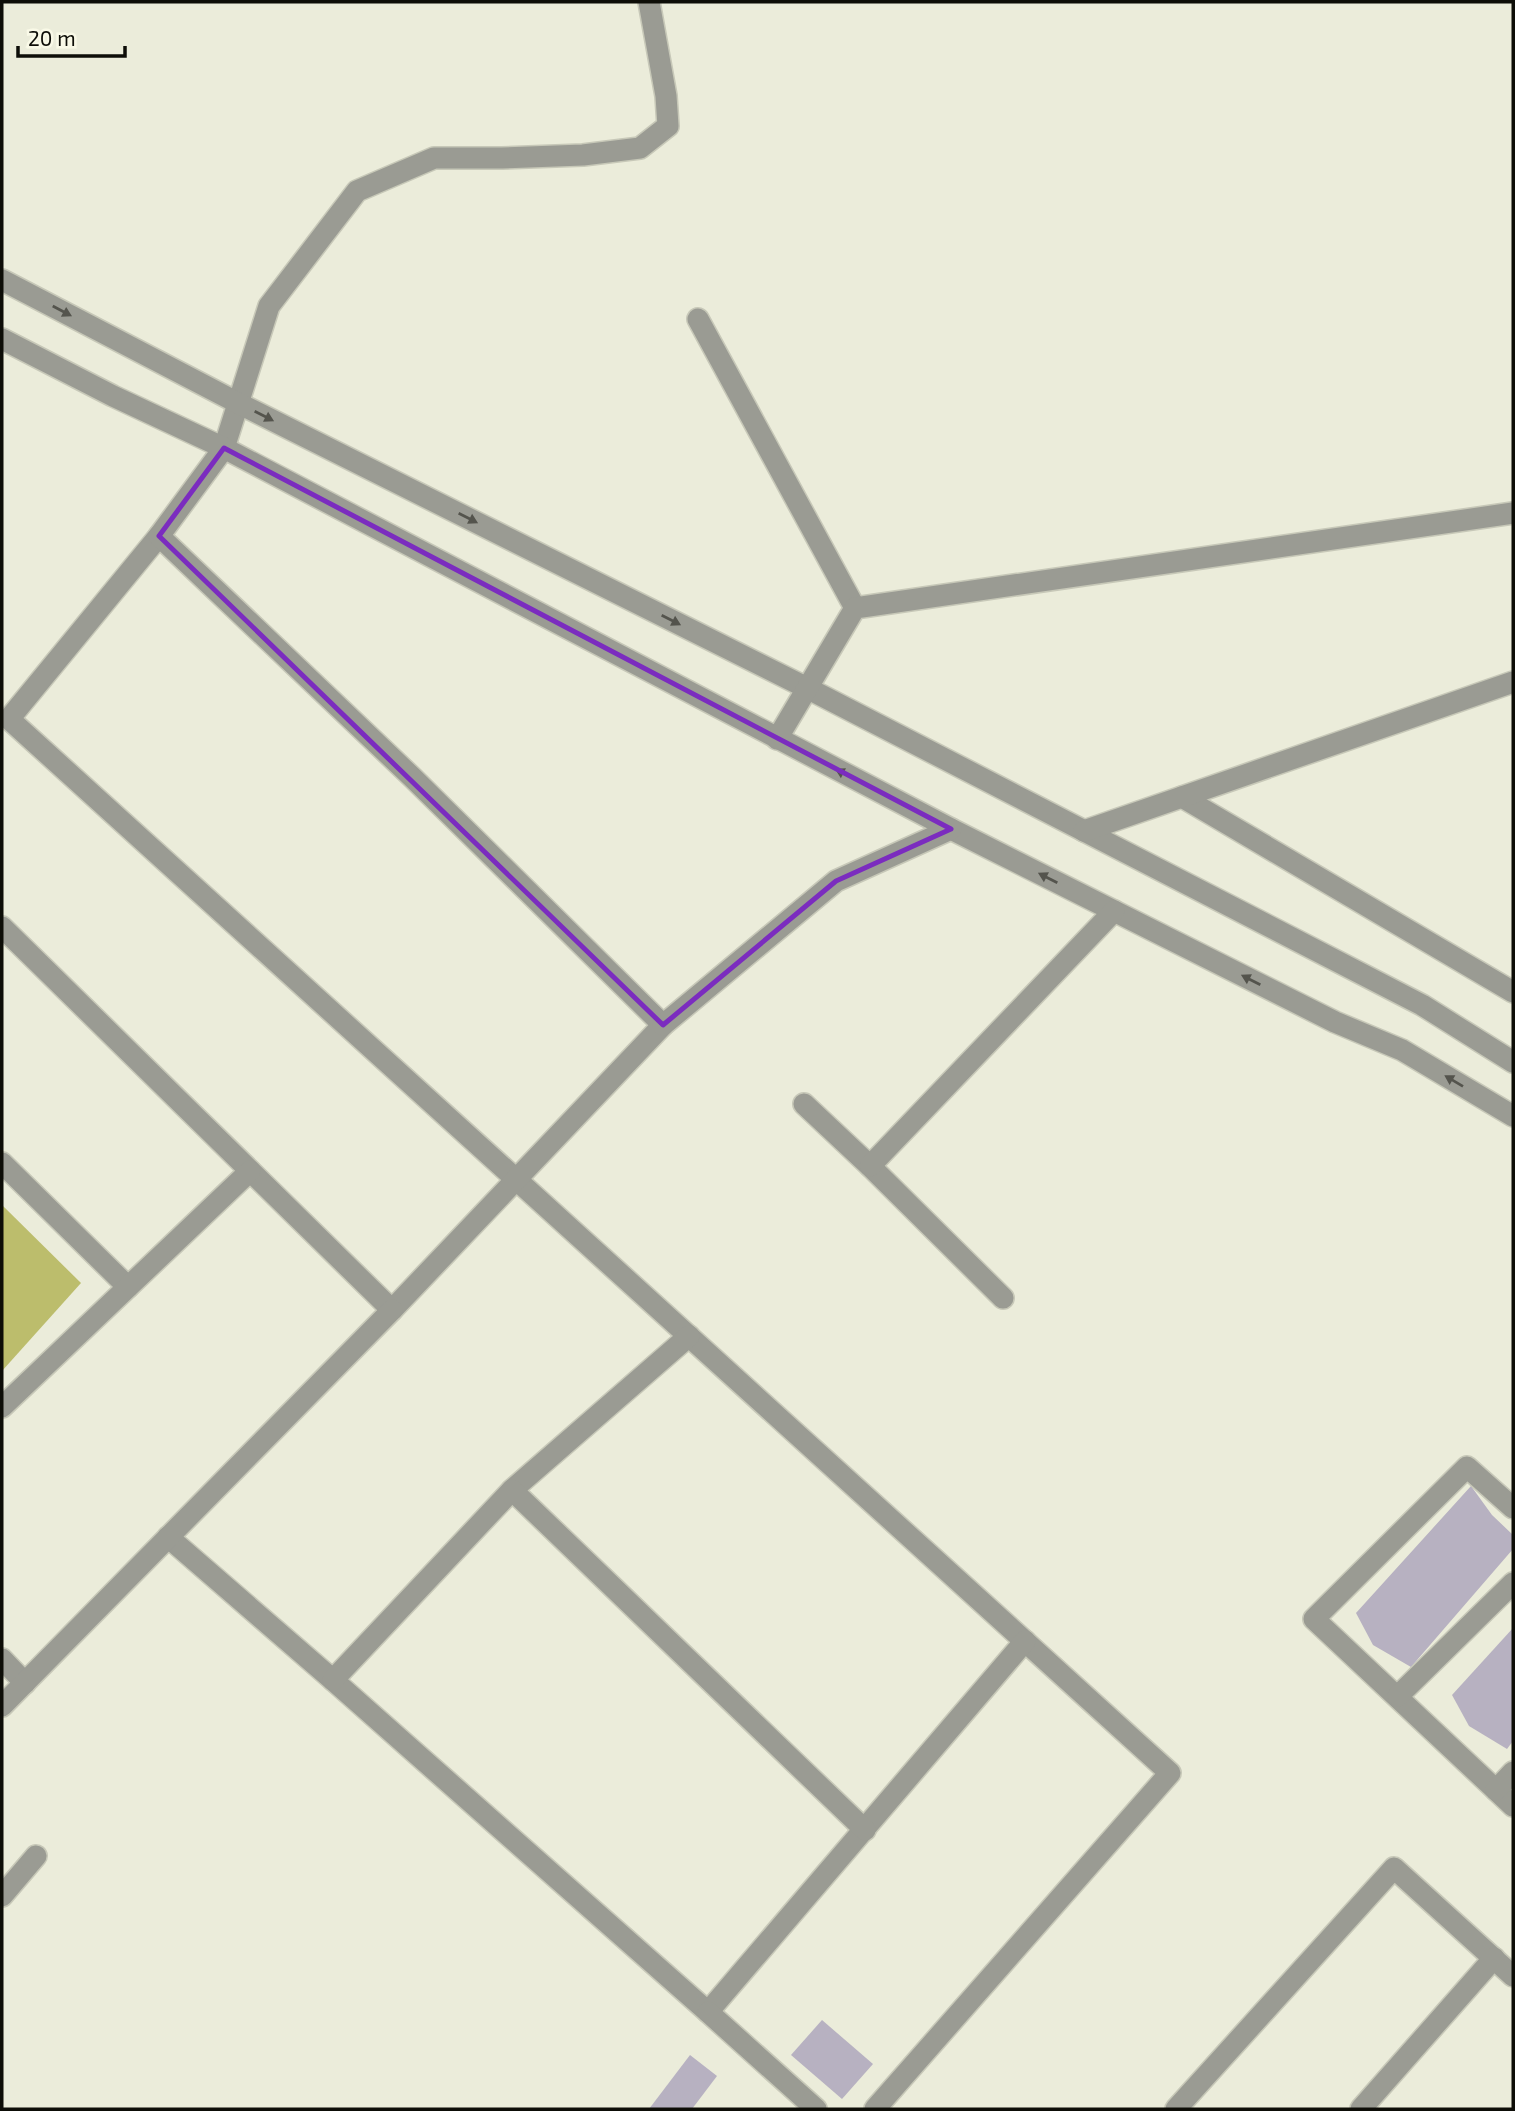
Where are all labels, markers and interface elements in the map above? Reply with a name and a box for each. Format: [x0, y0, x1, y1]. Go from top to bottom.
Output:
scale bar [18, 14, 124, 58]
text: 20 m [28, 25, 76, 50]
one-way arrow [52, 306, 72, 317]
one-way arrow [254, 411, 274, 422]
one-way arrow [458, 512, 478, 523]
one-way arrow [661, 614, 681, 625]
one-way arrow [835, 769, 855, 780]
one-way arrow [1038, 872, 1058, 883]
one-way arrow [1241, 975, 1261, 986]
one-way arrow [1445, 1075, 1464, 1088]

